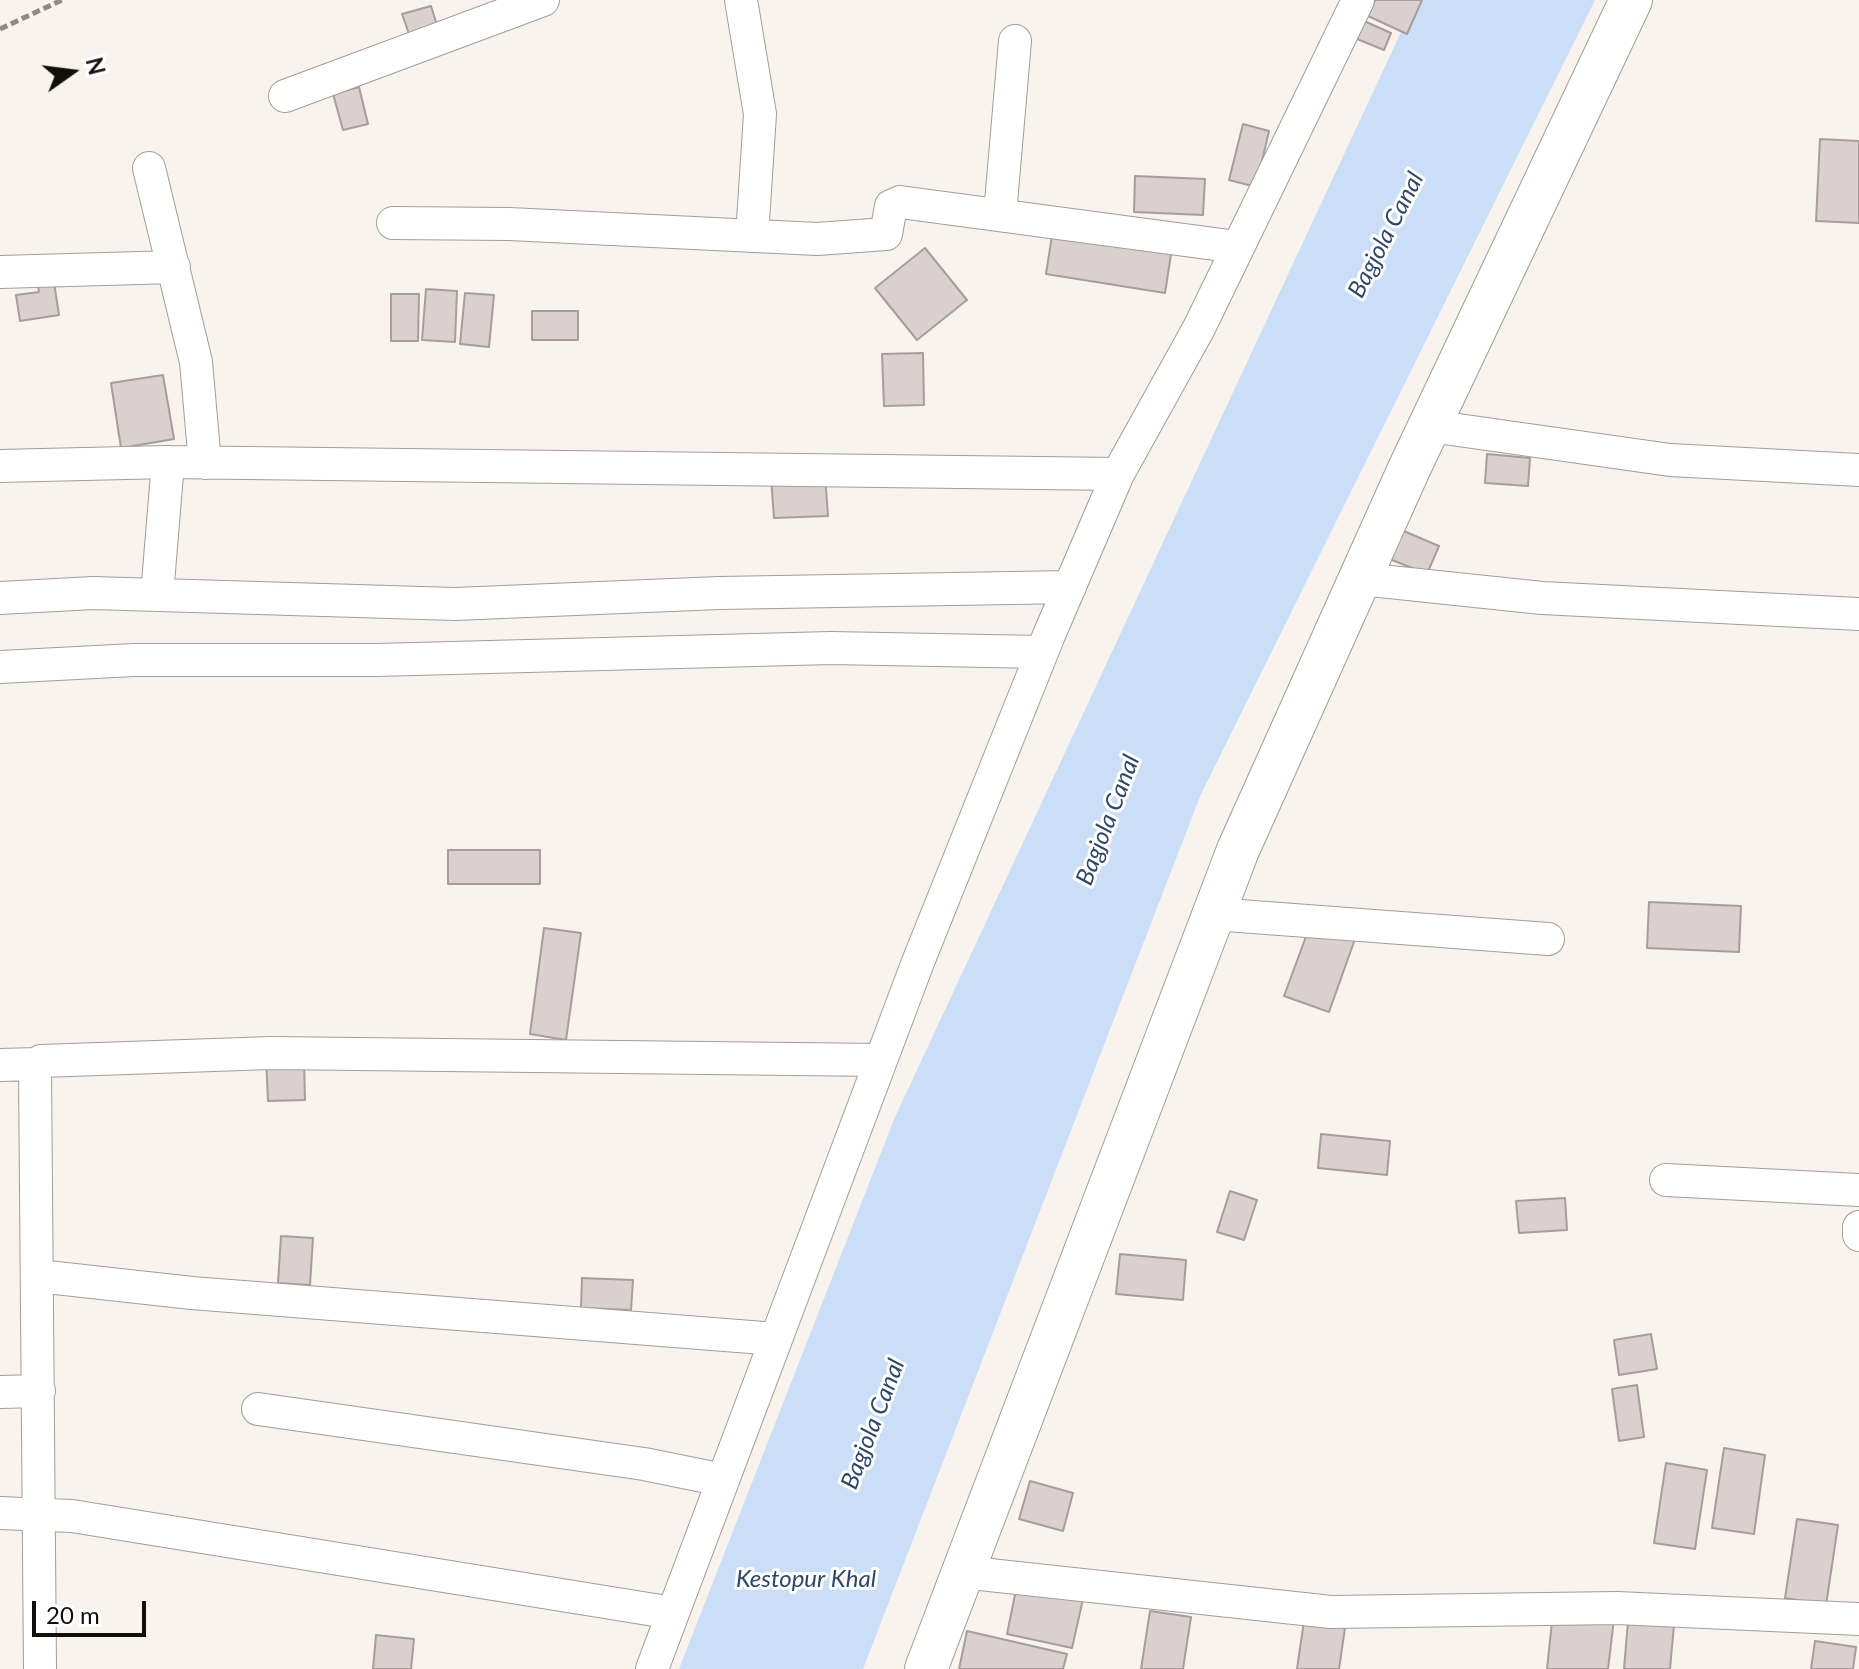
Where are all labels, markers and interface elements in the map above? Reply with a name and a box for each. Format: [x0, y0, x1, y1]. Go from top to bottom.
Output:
north arrow [32, 32, 112, 112]
text: N [81, 55, 111, 78]
water label: Bagjola Canal [1342, 167, 1430, 303]
water label: Bagjola Canal [1070, 751, 1146, 889]
water label: Bagjola Canal [835, 1355, 911, 1493]
water label: Kestopur Khal [736, 1565, 876, 1593]
scale bar [36, 1585, 150, 1635]
text: 20 m [46, 1600, 100, 1629]

